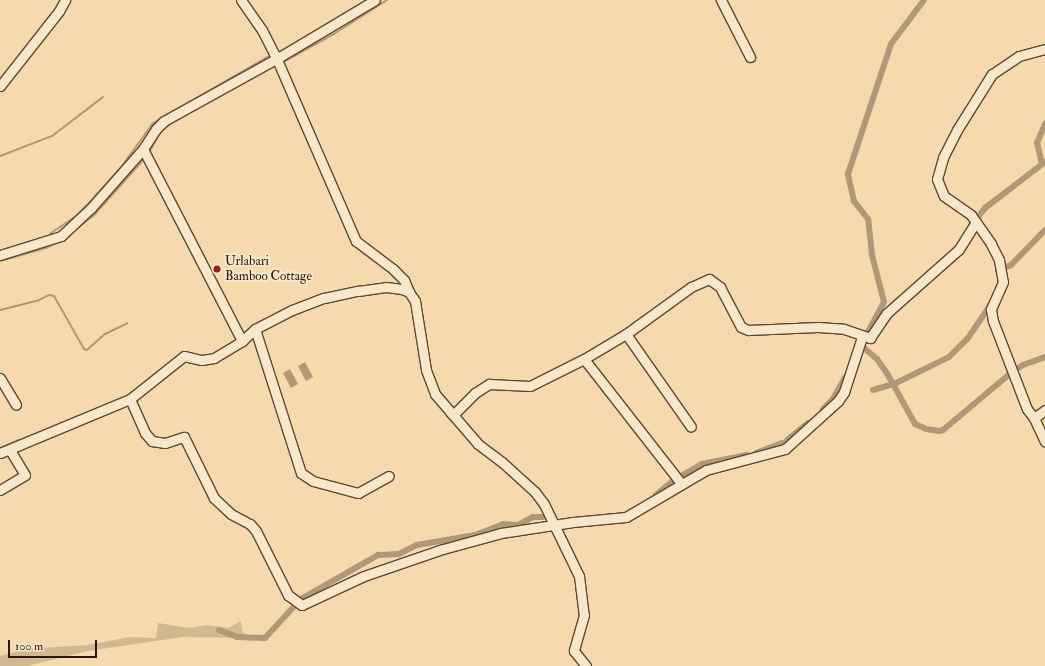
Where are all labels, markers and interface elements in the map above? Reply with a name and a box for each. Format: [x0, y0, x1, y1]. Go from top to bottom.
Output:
place label: Urlabari Bamboo Cottage [225, 254, 312, 285]
marker: Urlabari Bamboo Cottage [212, 264, 222, 274]
scale bar [10, 632, 99, 658]
text: 100 m [15, 639, 43, 654]

